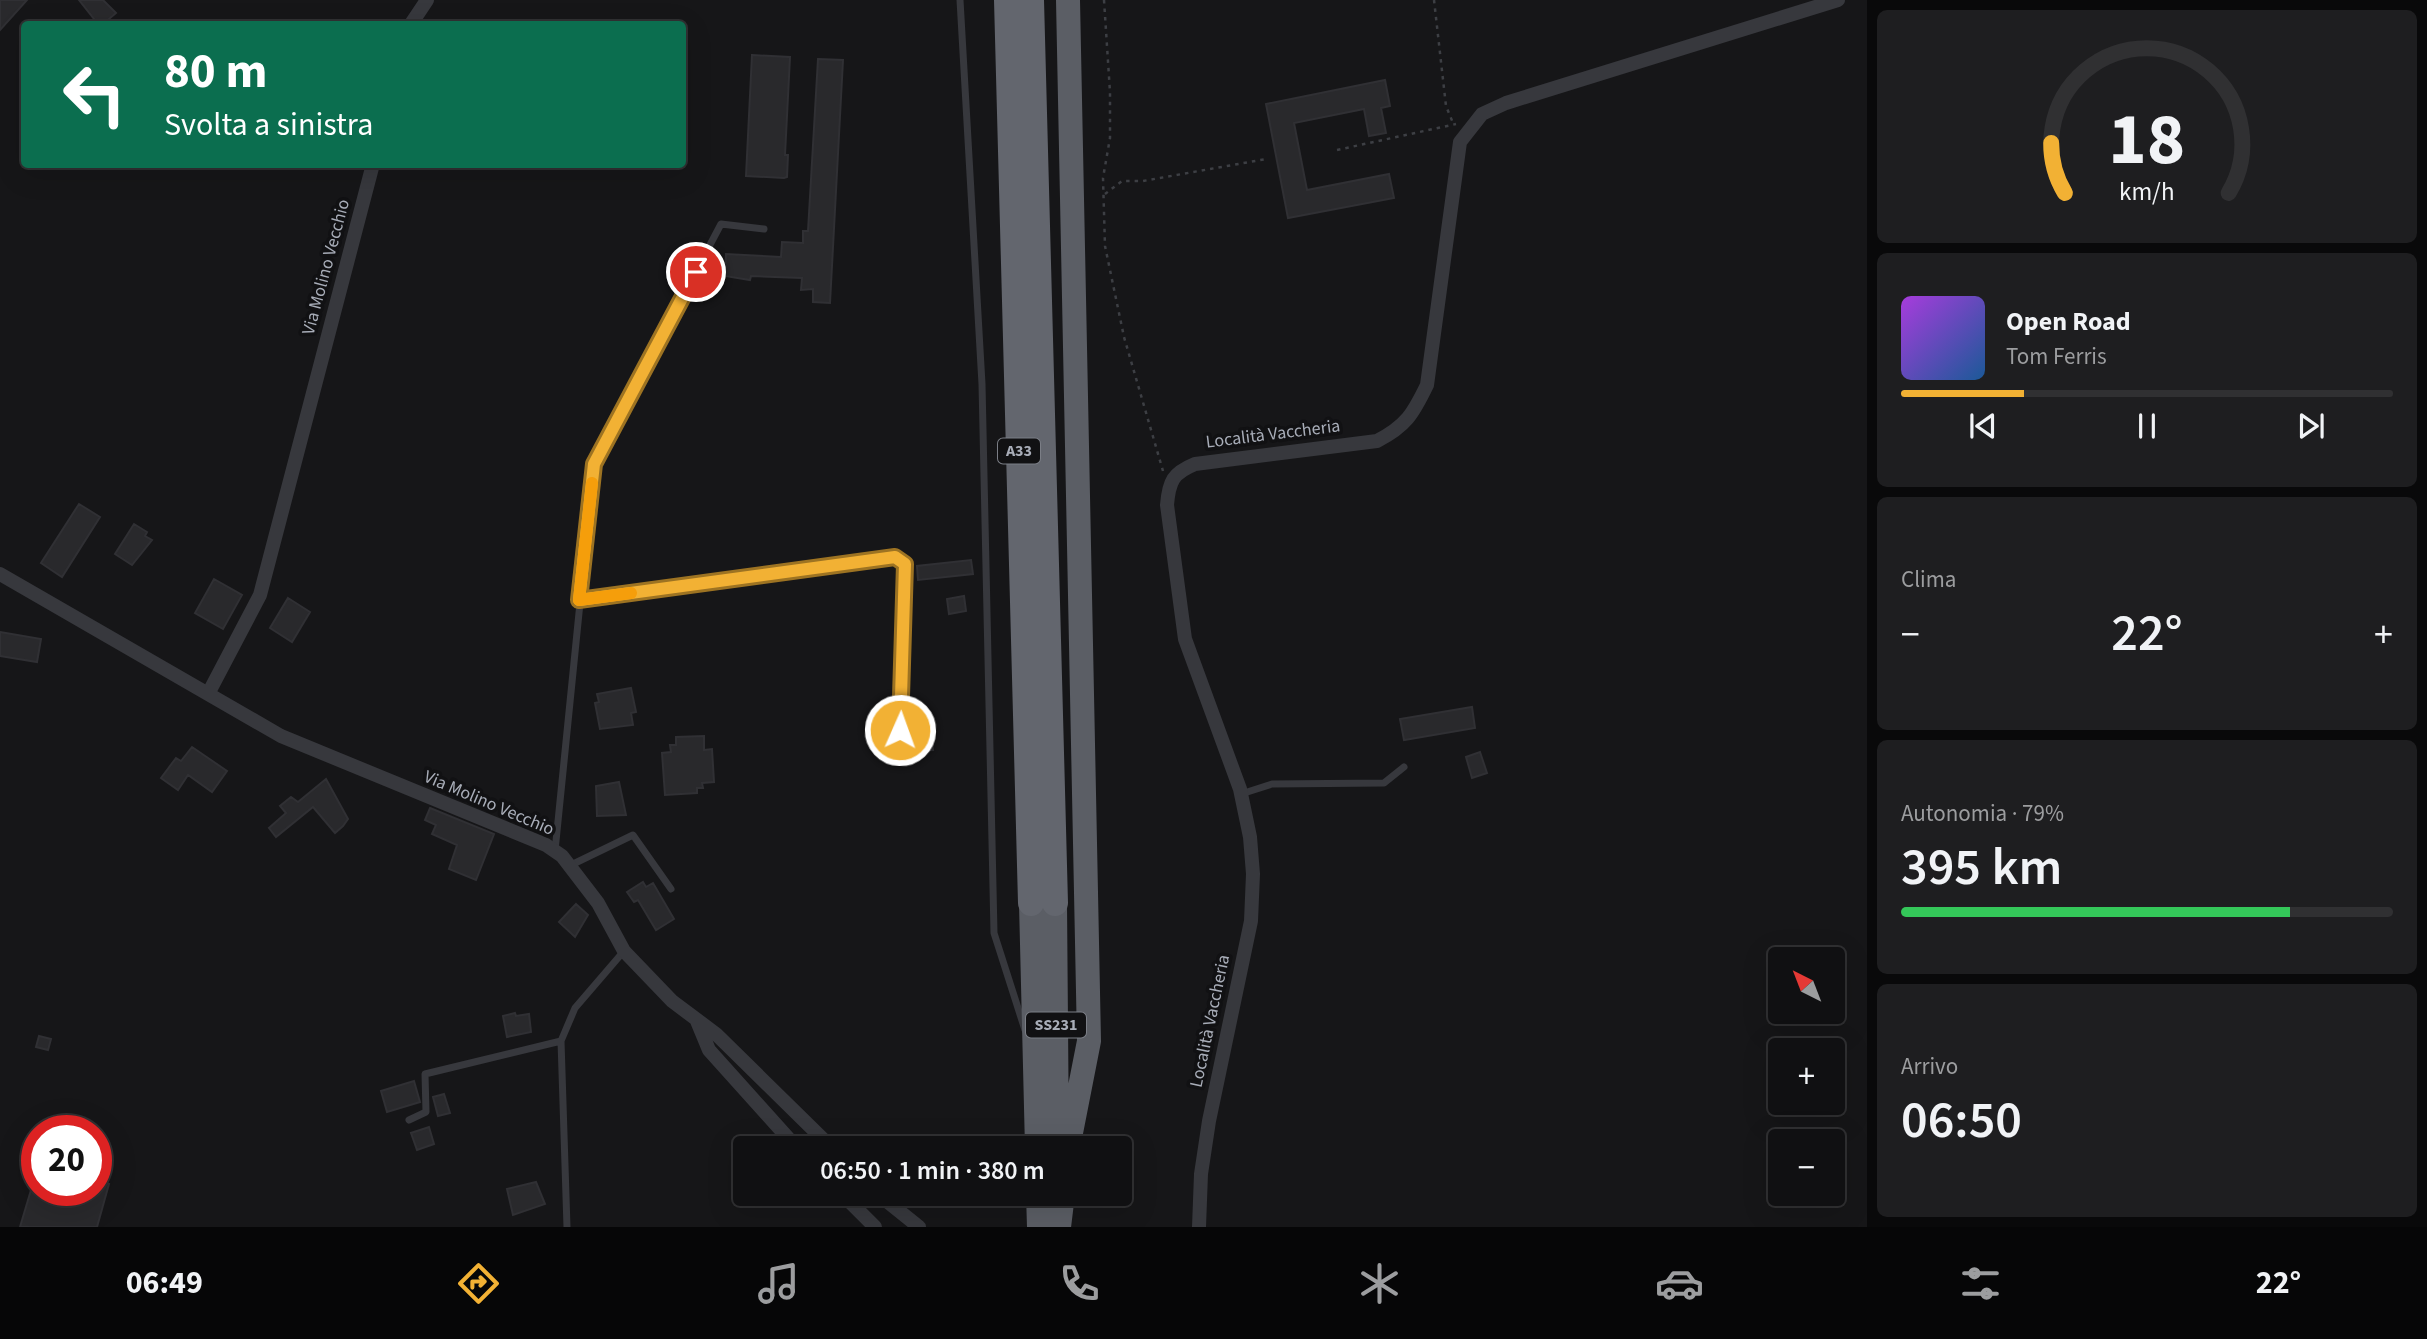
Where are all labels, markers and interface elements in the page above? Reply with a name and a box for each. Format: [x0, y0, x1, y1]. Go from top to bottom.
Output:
text: 80 m [164, 37, 268, 107]
icon: left [49, 49, 140, 140]
text: 18 [2109, 88, 2185, 192]
text: Svolta a sinistra [164, 102, 373, 148]
text: km/h [2119, 174, 2175, 210]
street label: Via Molino Vecchio [296, 196, 356, 338]
pin [666, 242, 726, 302]
icon: arrive [677, 253, 715, 291]
text: Open Road [2006, 303, 2131, 340]
text: Tom Ferris [2006, 340, 2107, 373]
icon: previous [1964, 407, 2002, 445]
icon: pause [2128, 407, 2166, 445]
icon: next [2292, 407, 2330, 445]
street label: Località Vaccheria [1204, 413, 1342, 455]
road number: A33 [998, 438, 1040, 464]
text: Clima [1901, 563, 1956, 596]
text: 22° [2111, 597, 2183, 671]
text: − [1901, 608, 1920, 662]
text: + [2374, 608, 2393, 662]
position arrow [863, 693, 937, 767]
street label: Via Molino Vecchio [420, 764, 558, 842]
text: Autonomia · 79% [1901, 797, 2064, 830]
text: 395 km [1901, 831, 2062, 905]
north arrow [1768, 947, 1844, 1024]
map controls [1768, 947, 1845, 1206]
street label: Località Vaccheria [1184, 952, 1236, 1090]
road number: SS231 [1026, 1012, 1086, 1037]
button: + [1768, 1038, 1845, 1115]
text: Arrivo [1901, 1050, 1958, 1083]
text: 06:50 [1901, 1084, 2022, 1158]
speed limit sign: 20 [21, 1115, 112, 1206]
button: − [1768, 1129, 1845, 1206]
text: 06:50 · 1 min · 380 m [820, 1152, 1045, 1189]
icon: directions [454, 1259, 503, 1308]
icon: music [754, 1259, 803, 1308]
icon: phone [1055, 1259, 1104, 1308]
icon: climate [1355, 1259, 1404, 1308]
icon: car [1655, 1259, 1704, 1308]
icon: filters [1956, 1259, 2005, 1308]
text: 06:49 [126, 1260, 203, 1306]
text: 22° [2256, 1260, 2301, 1306]

